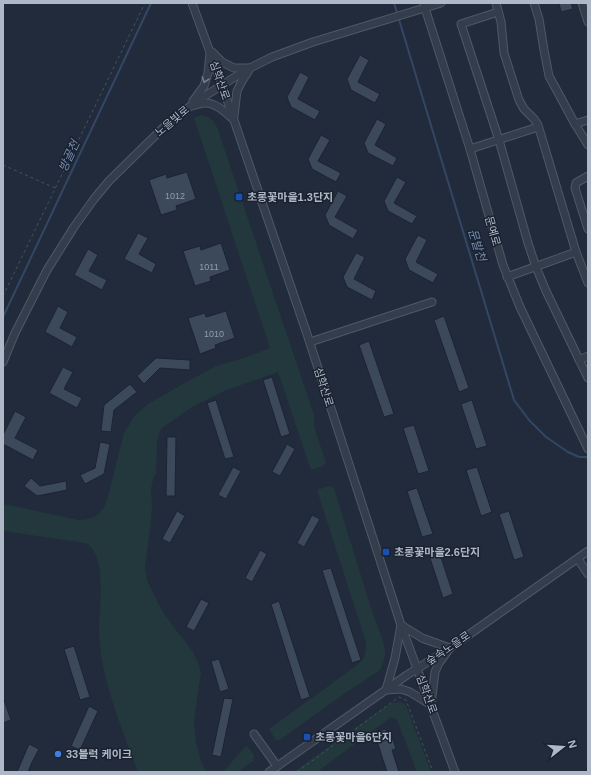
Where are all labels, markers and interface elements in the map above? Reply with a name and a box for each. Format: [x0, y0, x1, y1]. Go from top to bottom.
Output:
street label: 심학산로 [208, 59, 232, 101]
one-way arrow [201, 77, 210, 84]
street label: 노을빛로 [153, 103, 191, 139]
water label: 방골천 [56, 136, 83, 174]
house number: 1012 [165, 191, 185, 201]
place label: 초롱꽃마을1.3단지 [247, 191, 333, 203]
marker: 초롱꽃마을1.3단지 [234, 192, 244, 202]
street label: 문예로 [483, 215, 503, 247]
water label: 문발천 [465, 227, 489, 265]
house number: 1011 [199, 262, 219, 272]
house number: 1010 [204, 329, 224, 339]
street label: 심학산로 [312, 366, 336, 408]
place label: 초롱꽃마을2.6단지 [394, 546, 480, 558]
marker: 초롱꽃마을2.6단지 [381, 547, 391, 557]
street label: 숲속노을로 [424, 629, 472, 667]
street label: 심학산로 [414, 673, 440, 715]
north arrow [543, 727, 583, 767]
place label: 초롱꽃마을6단지 [315, 731, 392, 743]
marker: 초롱꽃마을6단지 [302, 732, 312, 742]
text: N [566, 739, 579, 750]
place label: 33블럭 케이크 [66, 748, 132, 760]
marker: 33블럭 케이크 [53, 749, 63, 759]

